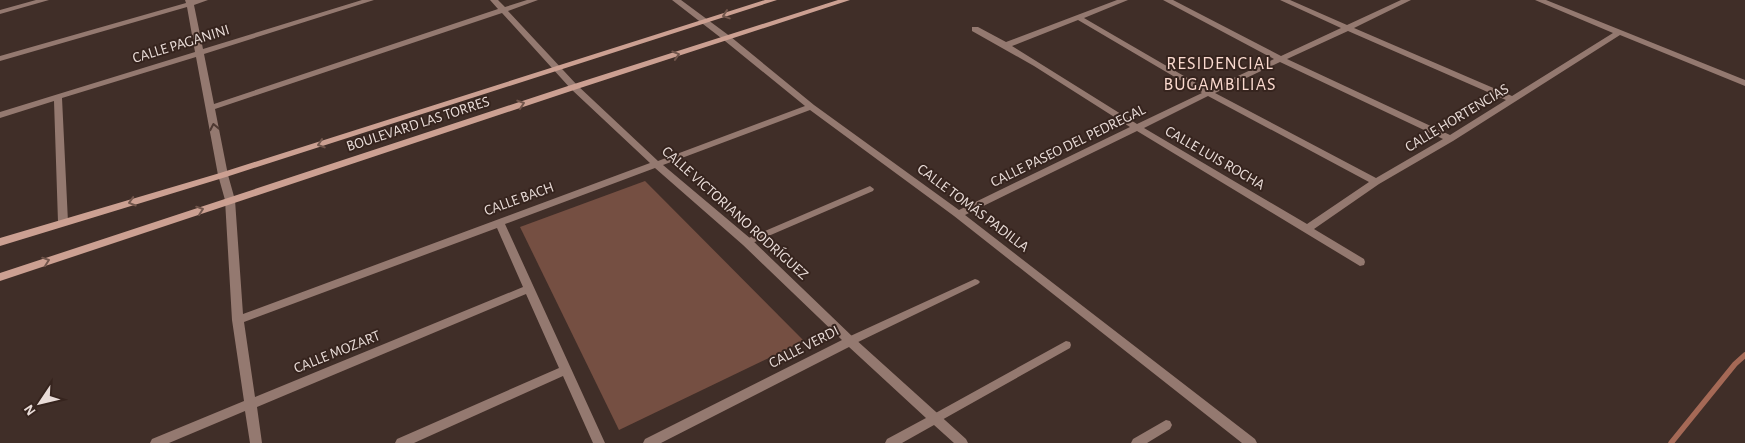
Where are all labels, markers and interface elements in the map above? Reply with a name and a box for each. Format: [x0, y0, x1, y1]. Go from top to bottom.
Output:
one-way arrow [723, 9, 731, 19]
street label: CALLE PAGANINI [131, 22, 231, 66]
one-way arrow [671, 51, 679, 61]
district label: RESIDENCIAL BUGAMBILIAS [1163, 55, 1277, 94]
street label: CALLE HORTENCIAS [1403, 81, 1511, 155]
street label: BOULEVARD LAS TORRES [345, 94, 491, 154]
one-way arrow [516, 100, 525, 110]
street label: CALLE PASEO DEL PEDREGAL [988, 102, 1148, 190]
one-way arrow [209, 123, 219, 132]
street label: CALLE LUIS ROCHA [1163, 123, 1268, 193]
one-way arrow [318, 138, 326, 148]
street label: CALLE VICTORIANO RODRÍGUEZ [659, 142, 812, 283]
street label: CALLE TOMÁS PADILLA [914, 160, 1033, 255]
street label: CALLE BACH [482, 179, 556, 219]
one-way arrow [129, 196, 137, 206]
one-way arrow [196, 206, 204, 216]
one-way arrow [42, 257, 50, 267]
street label: CALLE VERDI [767, 323, 841, 371]
street label: CALLE MOZART [292, 328, 383, 376]
north arrow [15, 378, 65, 428]
text: N [22, 402, 39, 418]

